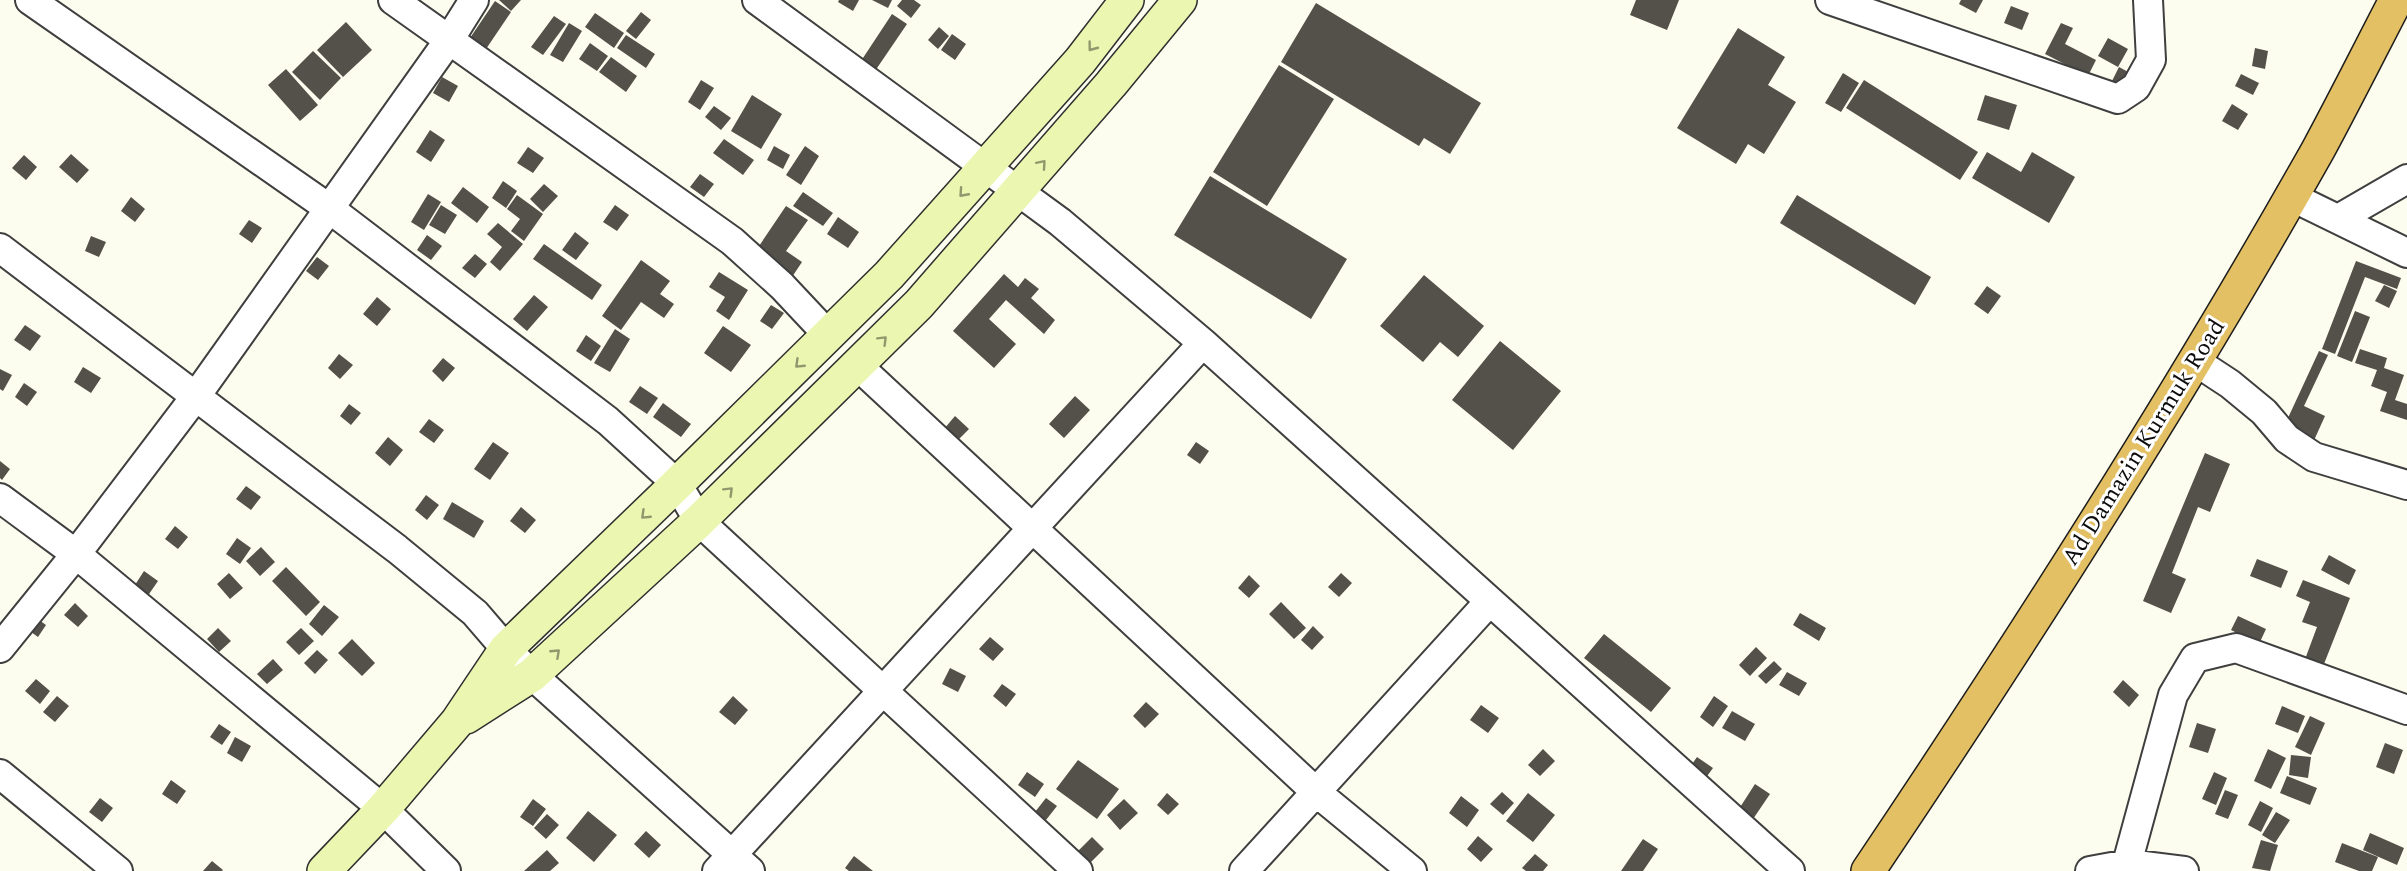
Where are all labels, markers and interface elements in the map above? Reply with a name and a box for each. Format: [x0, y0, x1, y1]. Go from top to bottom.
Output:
one-way arrow [1088, 40, 1099, 51]
one-way arrow [1035, 160, 1046, 170]
one-way arrow [960, 186, 971, 197]
street label: Ad Damazin Kurmuk Road [2053, 312, 2235, 573]
one-way arrow [876, 336, 887, 347]
one-way arrow [796, 357, 807, 368]
one-way arrow [722, 488, 733, 499]
one-way arrow [641, 508, 652, 519]
one-way arrow [549, 649, 560, 660]

